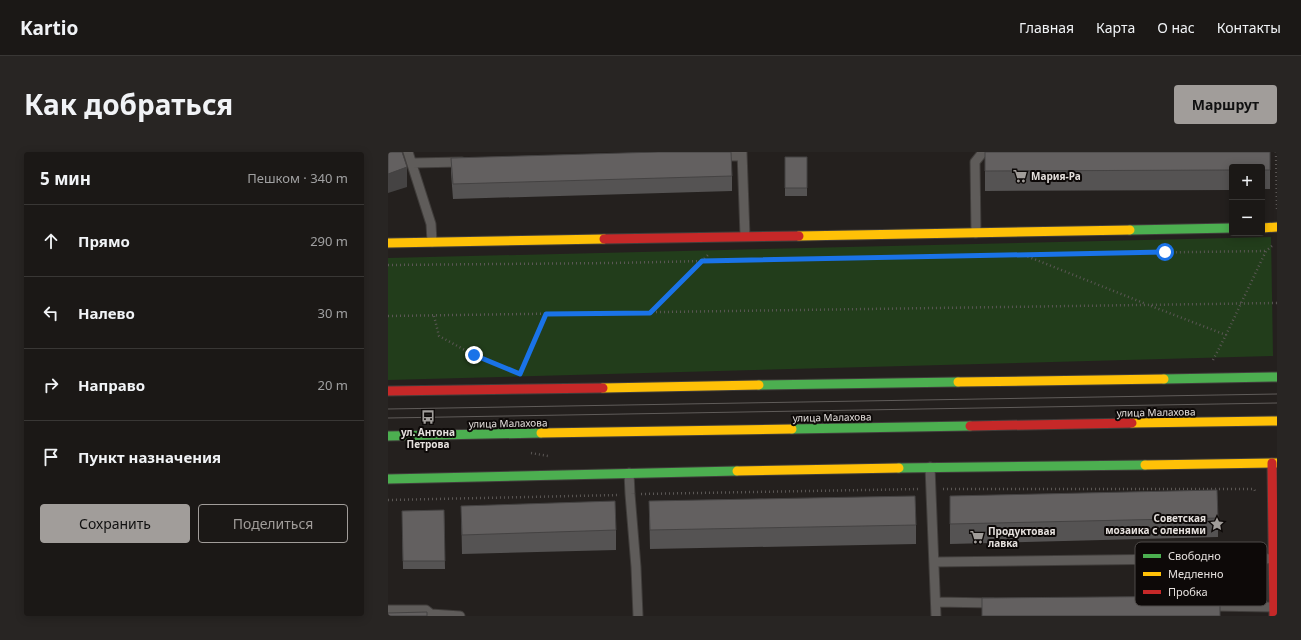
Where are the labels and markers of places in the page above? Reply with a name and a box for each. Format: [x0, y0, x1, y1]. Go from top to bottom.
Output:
supermarket icon: Мария-Ра [1012, 168, 1028, 184]
place label: Мария-Ра [1031, 169, 1081, 183]
bus stop icon: ул. Антона Петрова [420, 409, 436, 425]
place label: ул. Антона Петрова [400, 425, 455, 451]
place label: Советская мозаика с оленями [1105, 511, 1206, 537]
place icon: Советская мозаика с оленями [1209, 516, 1225, 532]
place label: Продуктовая лавка [988, 524, 1055, 550]
supermarket icon: Продуктовая лавка [969, 529, 985, 545]

